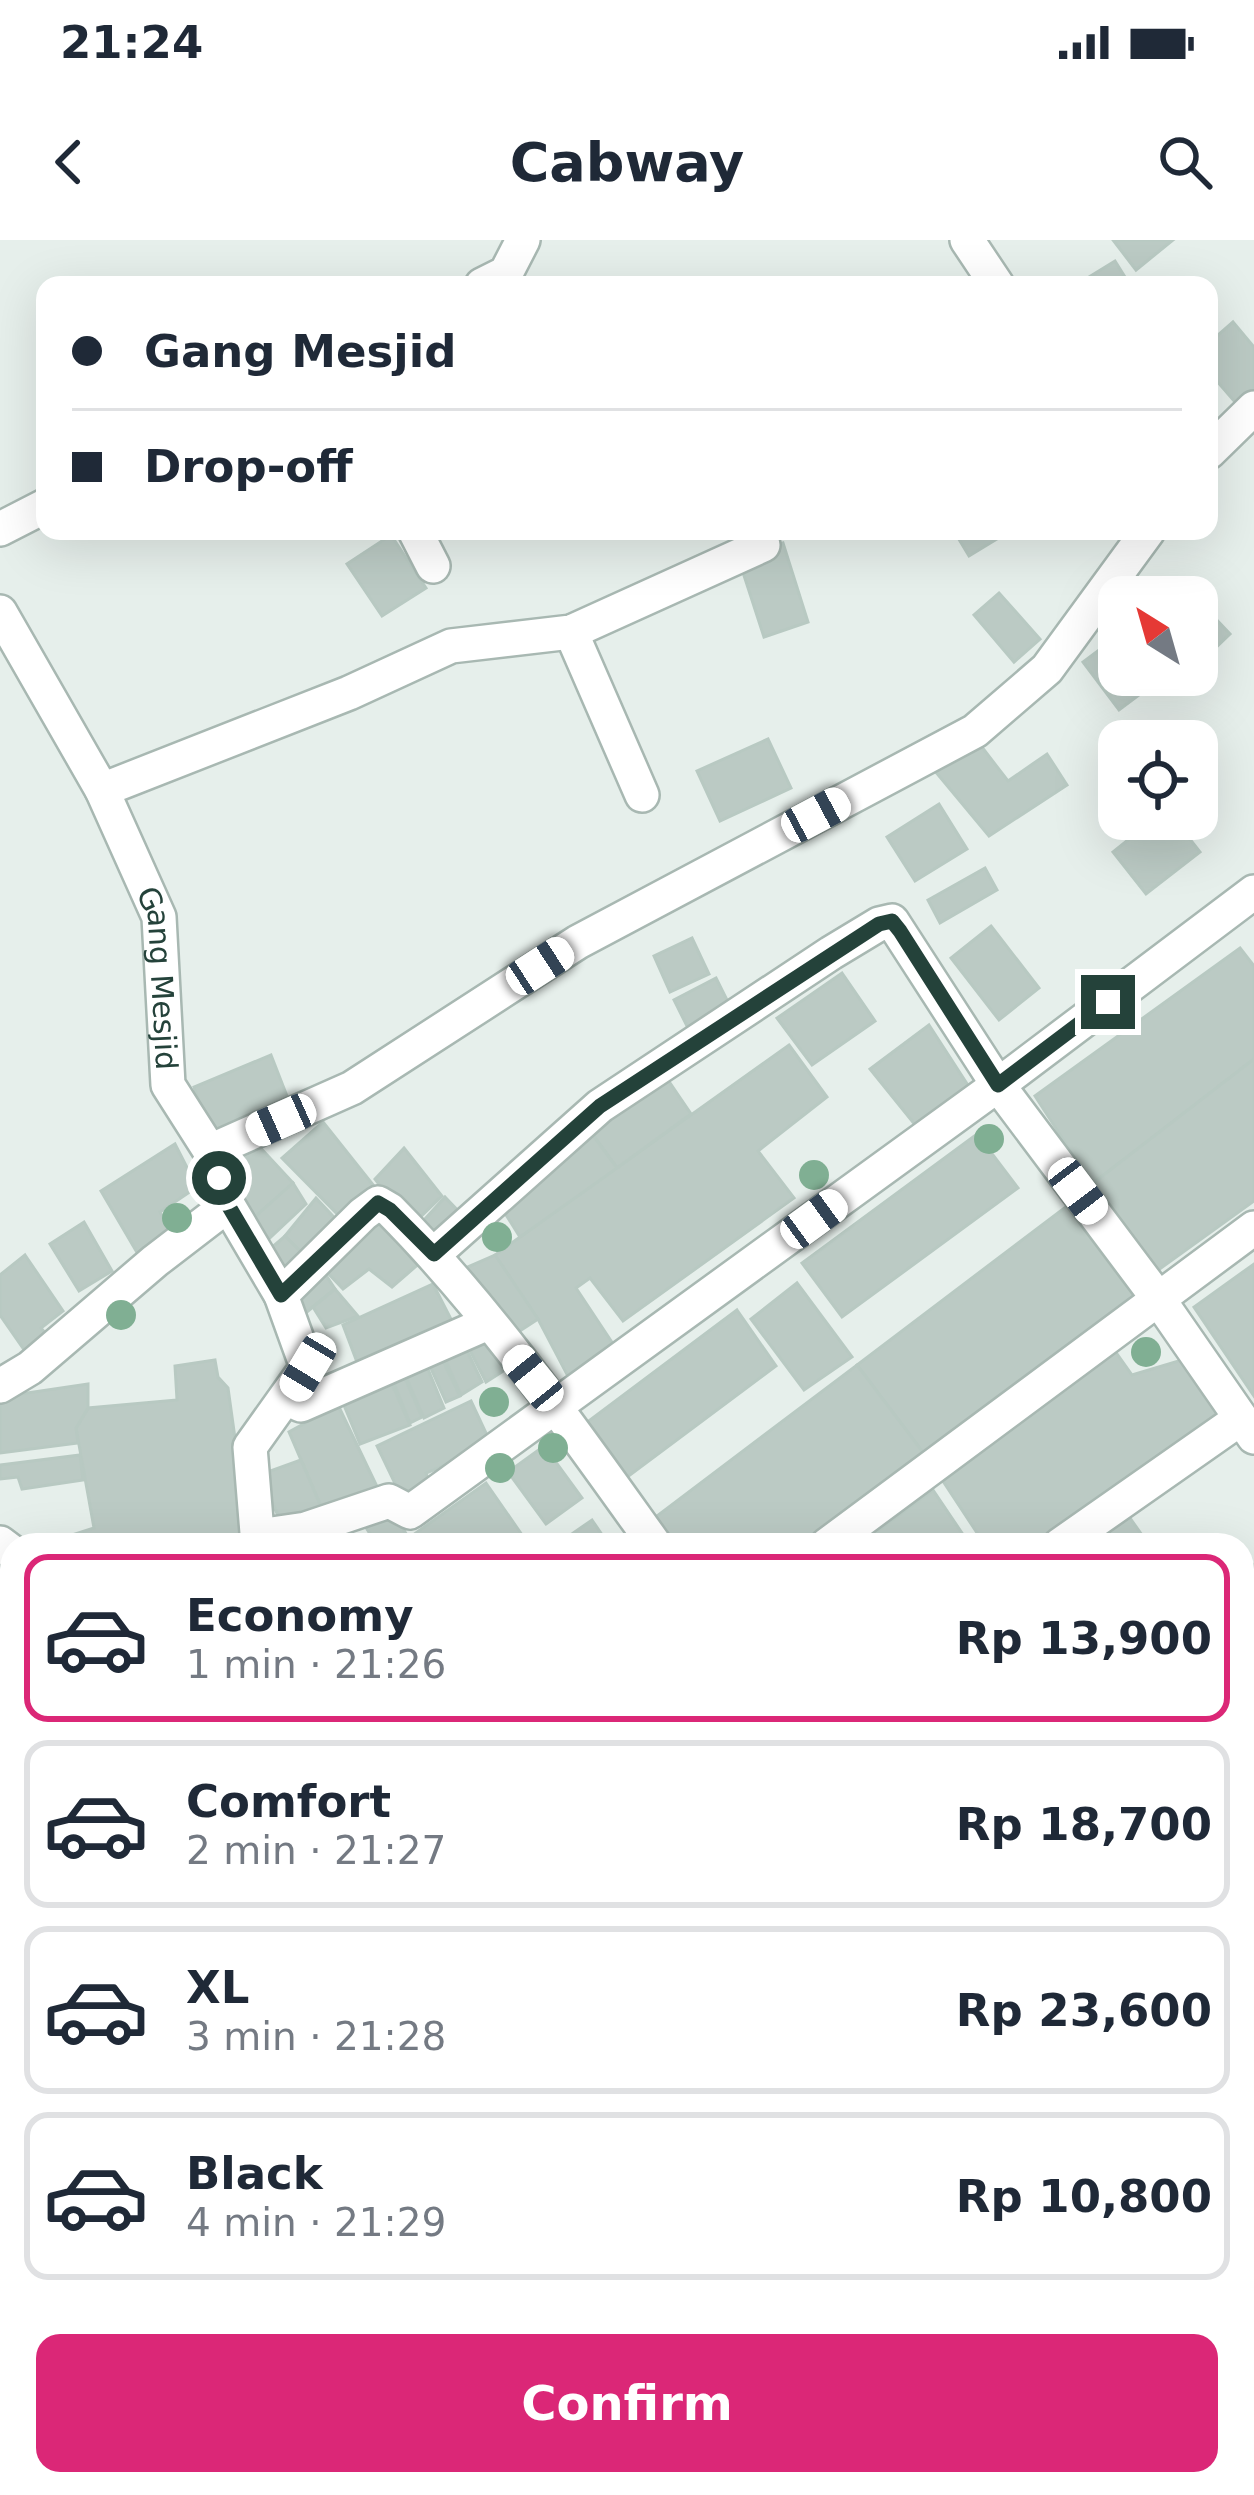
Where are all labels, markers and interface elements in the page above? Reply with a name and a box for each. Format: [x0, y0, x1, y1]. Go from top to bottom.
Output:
text: 21:24 [60, 16, 203, 69]
icon: back [36, 129, 102, 195]
icon: search [1152, 129, 1218, 195]
text: Cabway [510, 131, 744, 194]
text: Gang Mesjid [144, 325, 456, 378]
text: Drop-off [144, 440, 353, 493]
north arrow [1098, 576, 1218, 696]
map controls [1098, 576, 1218, 840]
button: locate [1098, 720, 1218, 840]
car [776, 782, 856, 848]
street label: Gang Mesjid [130, 881, 185, 1071]
car [500, 931, 580, 1001]
route end [1081, 975, 1135, 1029]
car [241, 1089, 321, 1151]
route start [192, 1151, 246, 1205]
car [1042, 1151, 1114, 1231]
car [774, 1183, 854, 1255]
car [274, 1327, 342, 1407]
car [496, 1339, 570, 1417]
icon: car [42, 1584, 150, 1692]
text: Economy [186, 1589, 414, 1642]
text: Rp 13,900 [956, 1612, 1212, 1665]
text: 1 min · 21:26 [186, 1642, 446, 1687]
icon: car [42, 1770, 150, 1878]
text: Comfort [186, 1775, 391, 1828]
text: Rp 18,700 [956, 1798, 1212, 1851]
text: 2 min · 21:27 [186, 1828, 446, 1873]
icon: car [42, 1956, 150, 2064]
text: XL [186, 1961, 249, 2014]
text: Rp 23,600 [956, 1984, 1212, 2037]
text: 3 min · 21:28 [186, 2014, 446, 2059]
icon: car [42, 2142, 150, 2250]
text: Black [186, 2147, 323, 2200]
text: Rp 10,800 [956, 2170, 1212, 2223]
text: 4 min · 21:29 [186, 2200, 446, 2245]
button: Confirm [36, 2334, 1218, 2472]

